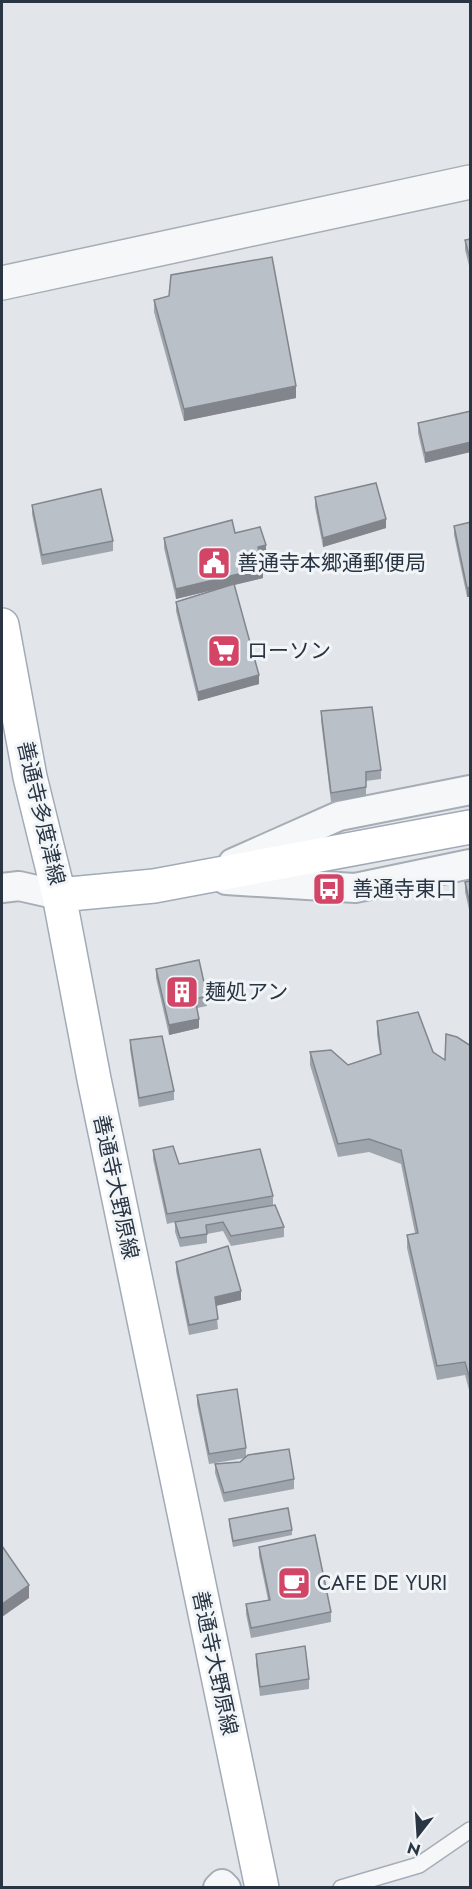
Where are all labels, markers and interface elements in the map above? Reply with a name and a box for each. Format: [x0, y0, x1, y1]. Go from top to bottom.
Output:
public building icon: 善通寺本郷通郵便局 [196, 545, 232, 581]
place label: 善通寺本郷通郵便局 [237, 548, 426, 578]
supermarket icon: ローソン [206, 633, 242, 669]
place label: ローソン [247, 636, 331, 666]
street label: 善通寺多度津線 [10, 738, 72, 888]
bus stop icon: 善通寺東口 [311, 871, 347, 907]
place label: 善通寺東口 [352, 874, 457, 904]
building icon: 麺処アン [164, 974, 200, 1010]
place label: 麺処アン [205, 977, 288, 1007]
street label: 善通寺大野原線 [86, 1112, 146, 1262]
cafe icon: CAFE DE YURI [276, 1565, 312, 1601]
place label: CAFE DE YURI [317, 1568, 447, 1598]
street label: 善通寺大野原線 [185, 1588, 245, 1738]
north arrow [388, 1805, 448, 1865]
text: N [404, 1836, 423, 1862]

